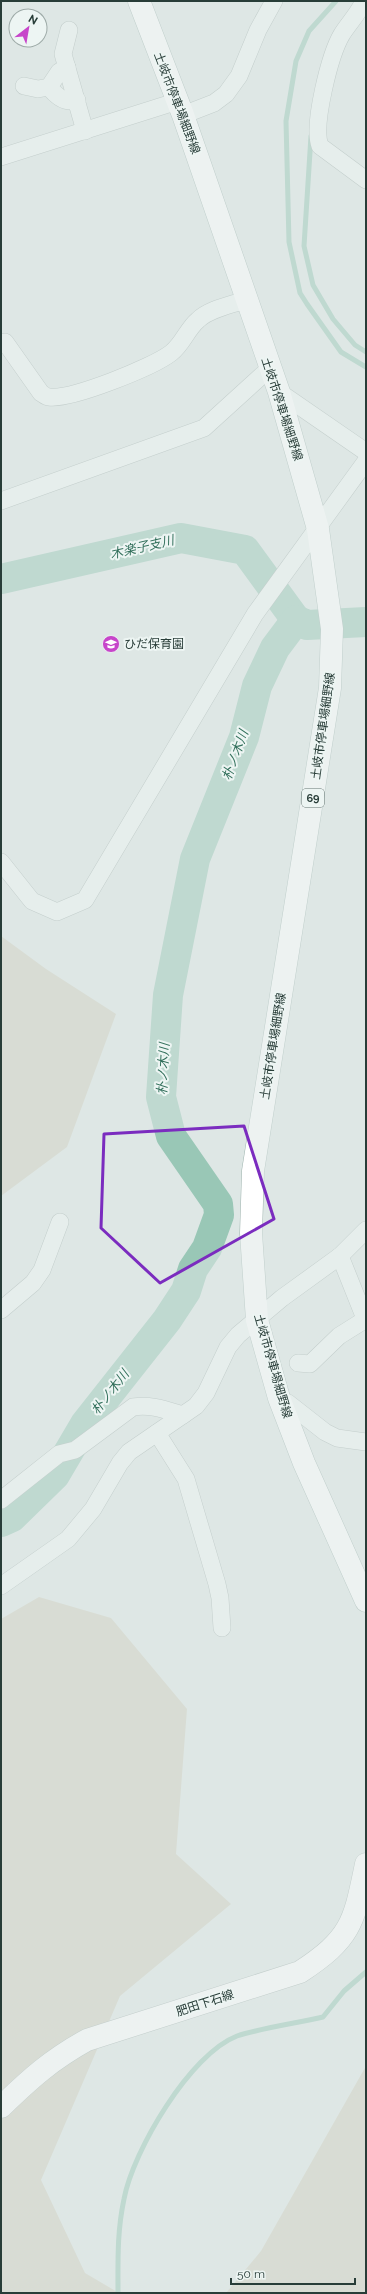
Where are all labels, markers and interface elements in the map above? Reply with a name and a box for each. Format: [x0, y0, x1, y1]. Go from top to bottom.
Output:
north arrow [8, 8, 48, 48]
text: N [26, 12, 40, 28]
street label: 土岐市停車場細野線 [151, 50, 203, 156]
street label: 土岐市停車場細野線 [259, 355, 305, 463]
water label: 木楽子支川 [109, 532, 177, 562]
school or university icon: ひだ保育園 [101, 634, 121, 654]
place label: ひだ保育園 [124, 637, 184, 651]
street label: 土岐市停車場細野線 [309, 672, 337, 780]
water label: 朴ノ木川 [219, 726, 252, 782]
road number: 69 [302, 789, 324, 807]
street label: 土岐市停車場細野線 [258, 992, 288, 1100]
water label: 朴ノ木川 [154, 1041, 172, 1095]
street label: 土岐市停車場細野線 [251, 1312, 295, 1420]
water label: 朴ノ木川 [88, 1365, 133, 1417]
street label: 肥田下石線 [174, 1987, 236, 2019]
scale bar [231, 2260, 355, 2286]
text: 50 m [237, 2267, 265, 2281]

